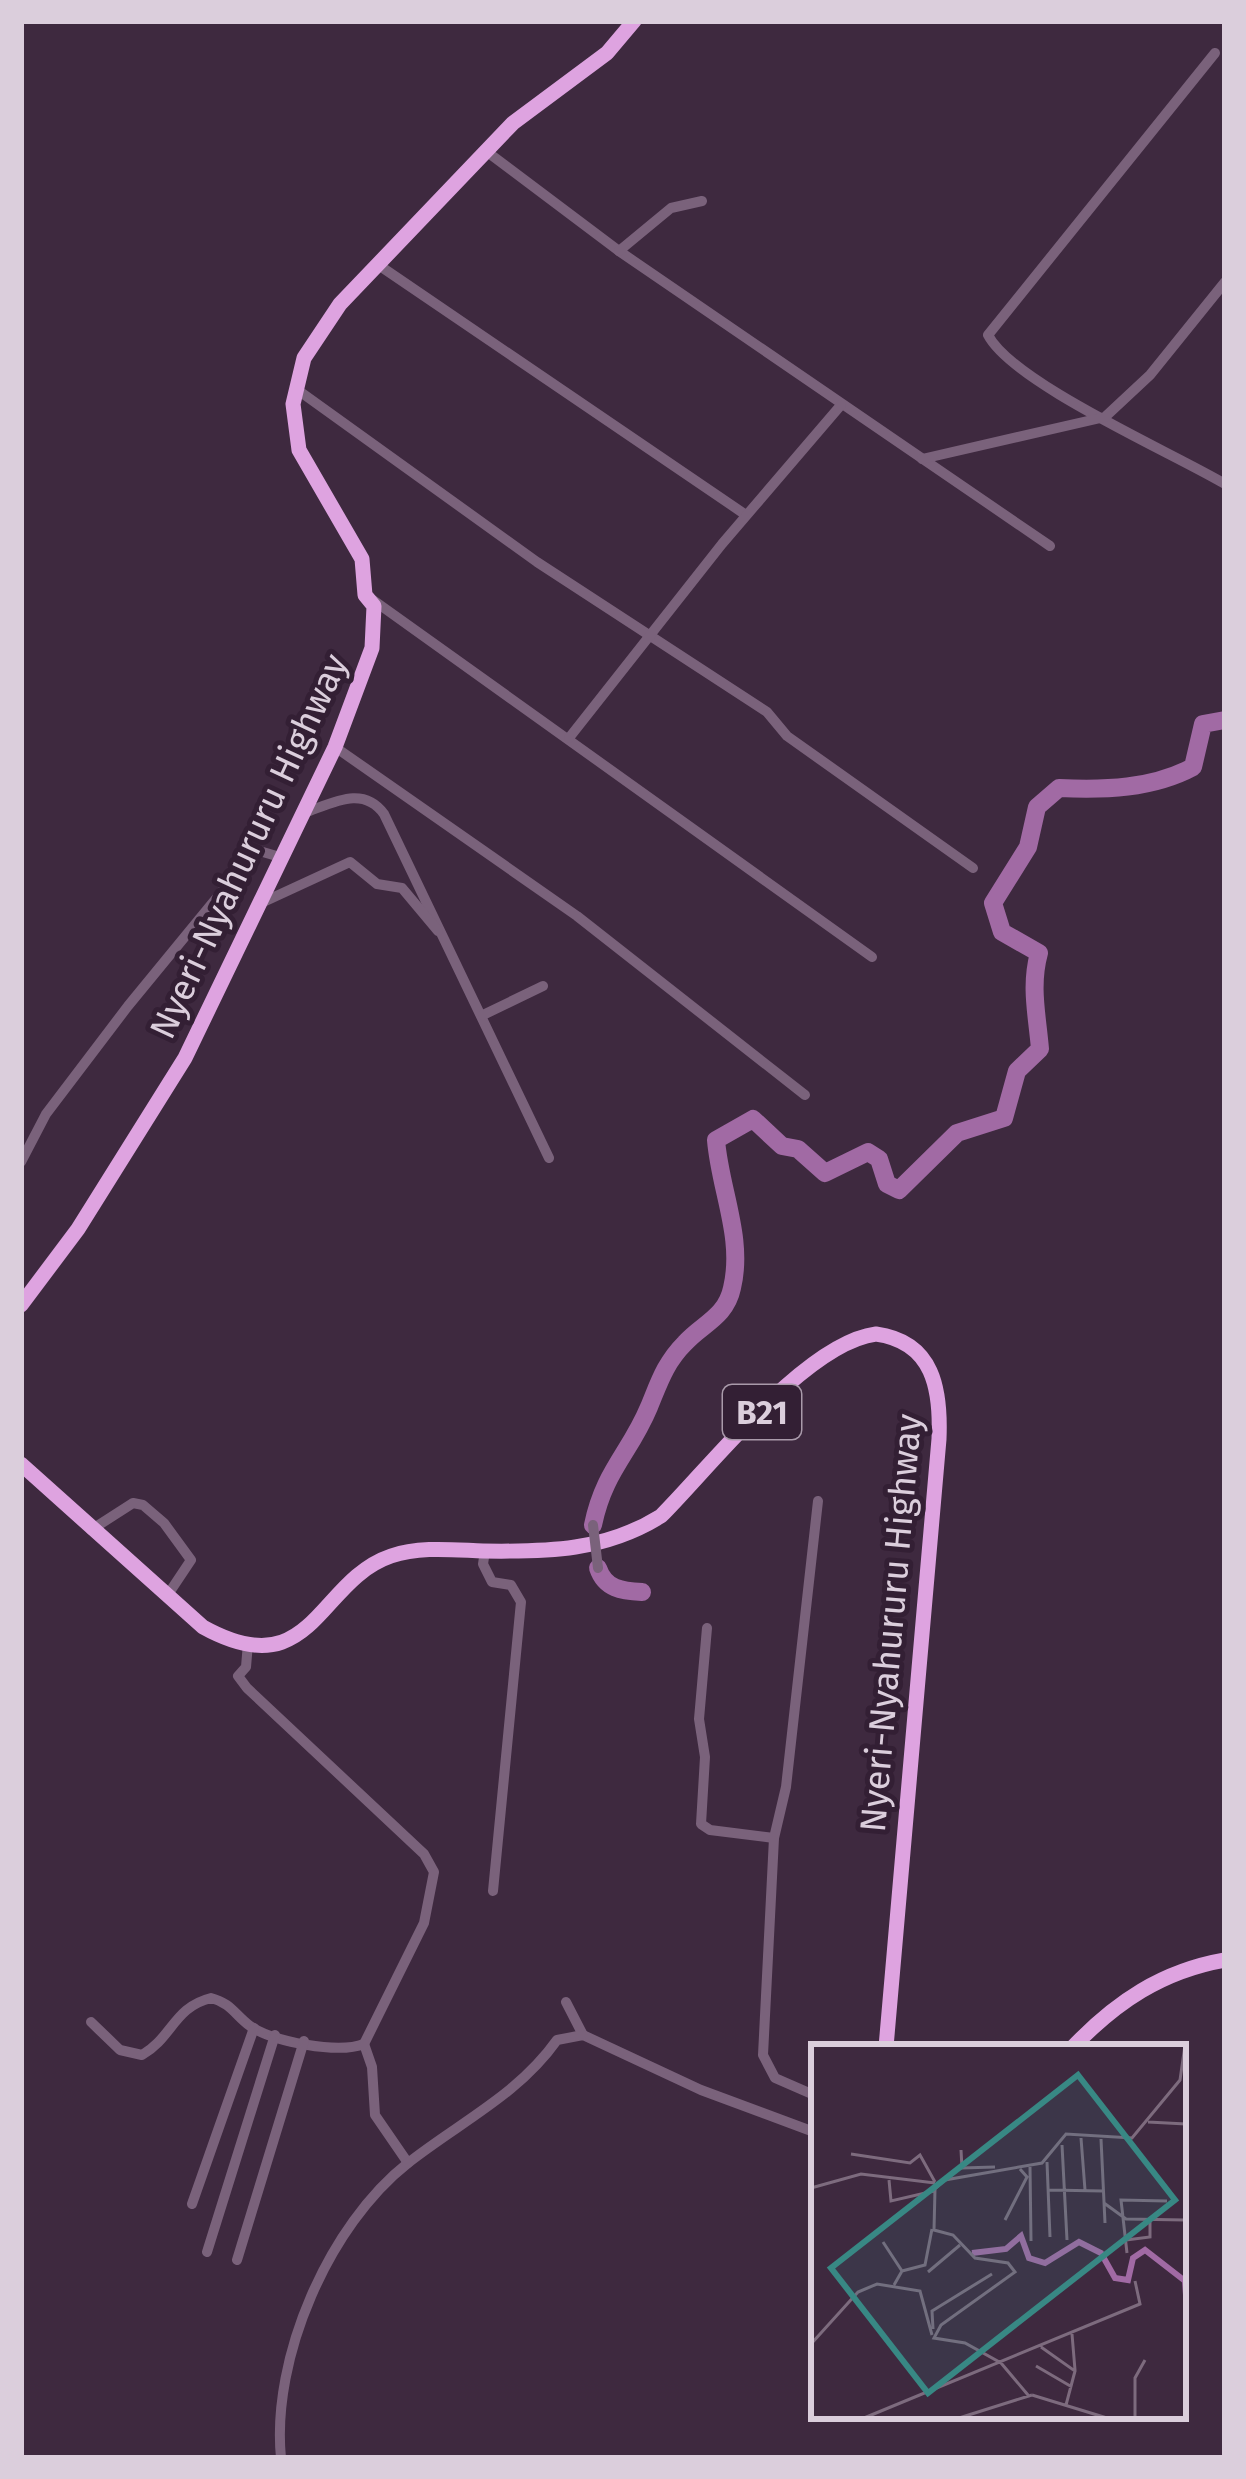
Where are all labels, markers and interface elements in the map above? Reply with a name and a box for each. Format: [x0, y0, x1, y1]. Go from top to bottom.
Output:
street label: Nyeri-Nyahururu Highway [140, 647, 358, 1046]
road number: B21 [723, 1385, 801, 1439]
street label: Nyeri-Nyahururu Highway [851, 1412, 931, 1834]
inset map [811, 2044, 1186, 2419]

